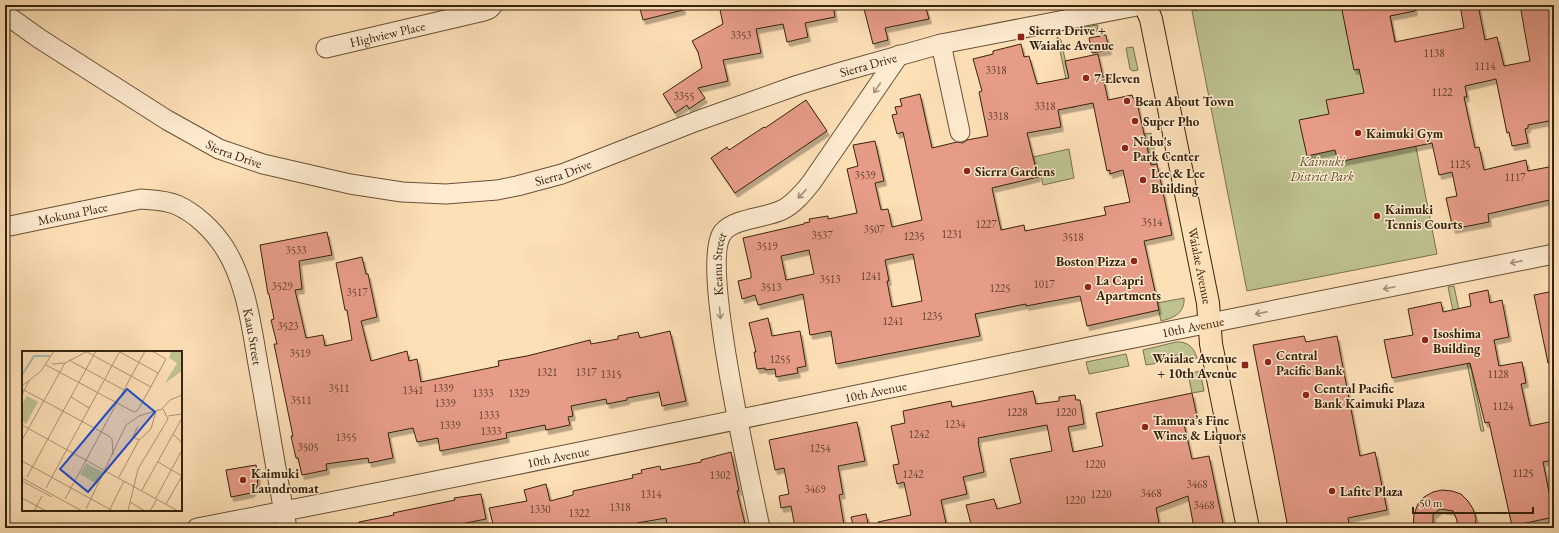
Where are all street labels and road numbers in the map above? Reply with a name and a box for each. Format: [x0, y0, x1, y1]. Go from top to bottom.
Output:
street label: Highview Place [348, 17, 427, 51]
street label: Sierra Drive [838, 49, 899, 81]
street label: Sierra Drive [203, 135, 264, 172]
street label: Sierra Drive [533, 155, 594, 190]
street label: Mokuna Place [36, 198, 109, 229]
street label: Waialae Avenue [1184, 226, 1216, 306]
street label: Keanu Street [709, 229, 730, 296]
street label: Kaau Street [239, 307, 266, 366]
street label: 10th Avenue [1160, 312, 1226, 341]
street label: 10th Avenue [843, 377, 908, 406]
street label: 10th Avenue [525, 442, 591, 472]

